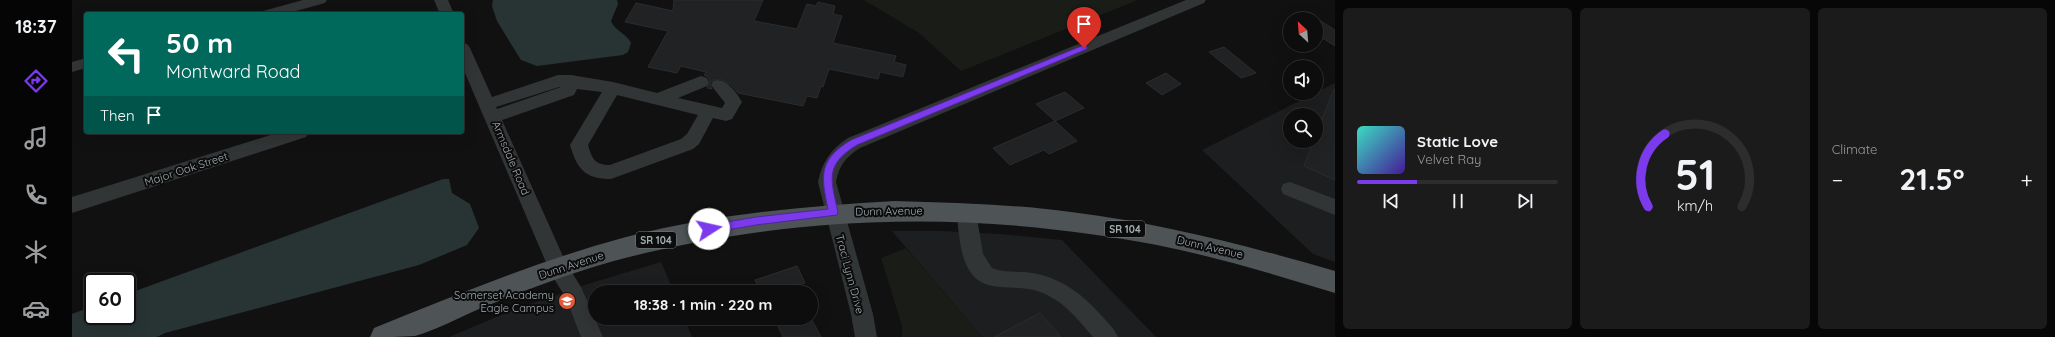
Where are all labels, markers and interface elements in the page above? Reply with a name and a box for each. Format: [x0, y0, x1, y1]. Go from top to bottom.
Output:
pin [1067, 7.0, 1101, 48]
north arrow [1283, 12, 1323, 52]
map controls [1283, 12, 1323, 148]
icon: arrive [1073, 13, 1095, 35]
text: 18:37 [15, 15, 57, 38]
text: 50 m [166, 25, 233, 60]
icon: left [100, 28, 152, 80]
text: Montward Road [166, 60, 301, 83]
button: sound [1283, 60, 1323, 100]
icon: directions [22, 67, 50, 95]
icon: arrive [143, 104, 165, 126]
text: Then [100, 106, 135, 125]
button: search [1283, 108, 1323, 148]
street label: Armsdale Road [489, 119, 533, 197]
icon: music [22, 124, 50, 152]
text: Static Love [1417, 132, 1498, 151]
text: Climate [1832, 141, 1877, 157]
text: 51 [1675, 147, 1715, 199]
street label: Major Oak Street [143, 149, 230, 189]
text: Velvet Ray [1417, 151, 1482, 167]
text: 21.5° [1899, 160, 1964, 198]
text: − [1832, 166, 1843, 194]
text: + [2021, 166, 2033, 194]
icon: phone [22, 181, 50, 209]
icon: previous [1380, 190, 1402, 212]
icon: pause [1447, 190, 1469, 212]
icon: next [1514, 190, 1536, 212]
text: km/h [1677, 196, 1713, 214]
street label: Dunn Avenue [855, 203, 923, 219]
position arrow [688, 208, 730, 250]
road number: SR 104 [1105, 221, 1145, 237]
road number: SR 104 [636, 232, 676, 248]
street label: Traci Lynn Drive [833, 233, 867, 315]
street label: Dunn Avenue [1176, 233, 1244, 261]
icon: climate [22, 238, 50, 266]
street label: Dunn Avenue [537, 248, 605, 282]
speed limit sign: 60 [84, 273, 136, 325]
place label: Somerset Academy Eagle Campus [454, 288, 554, 315]
school or university icon: Somerset Academy Eagle Campus [557, 291, 577, 311]
icon: car [22, 295, 50, 323]
text: 18:38 · 1 min · 220 m [634, 295, 772, 314]

